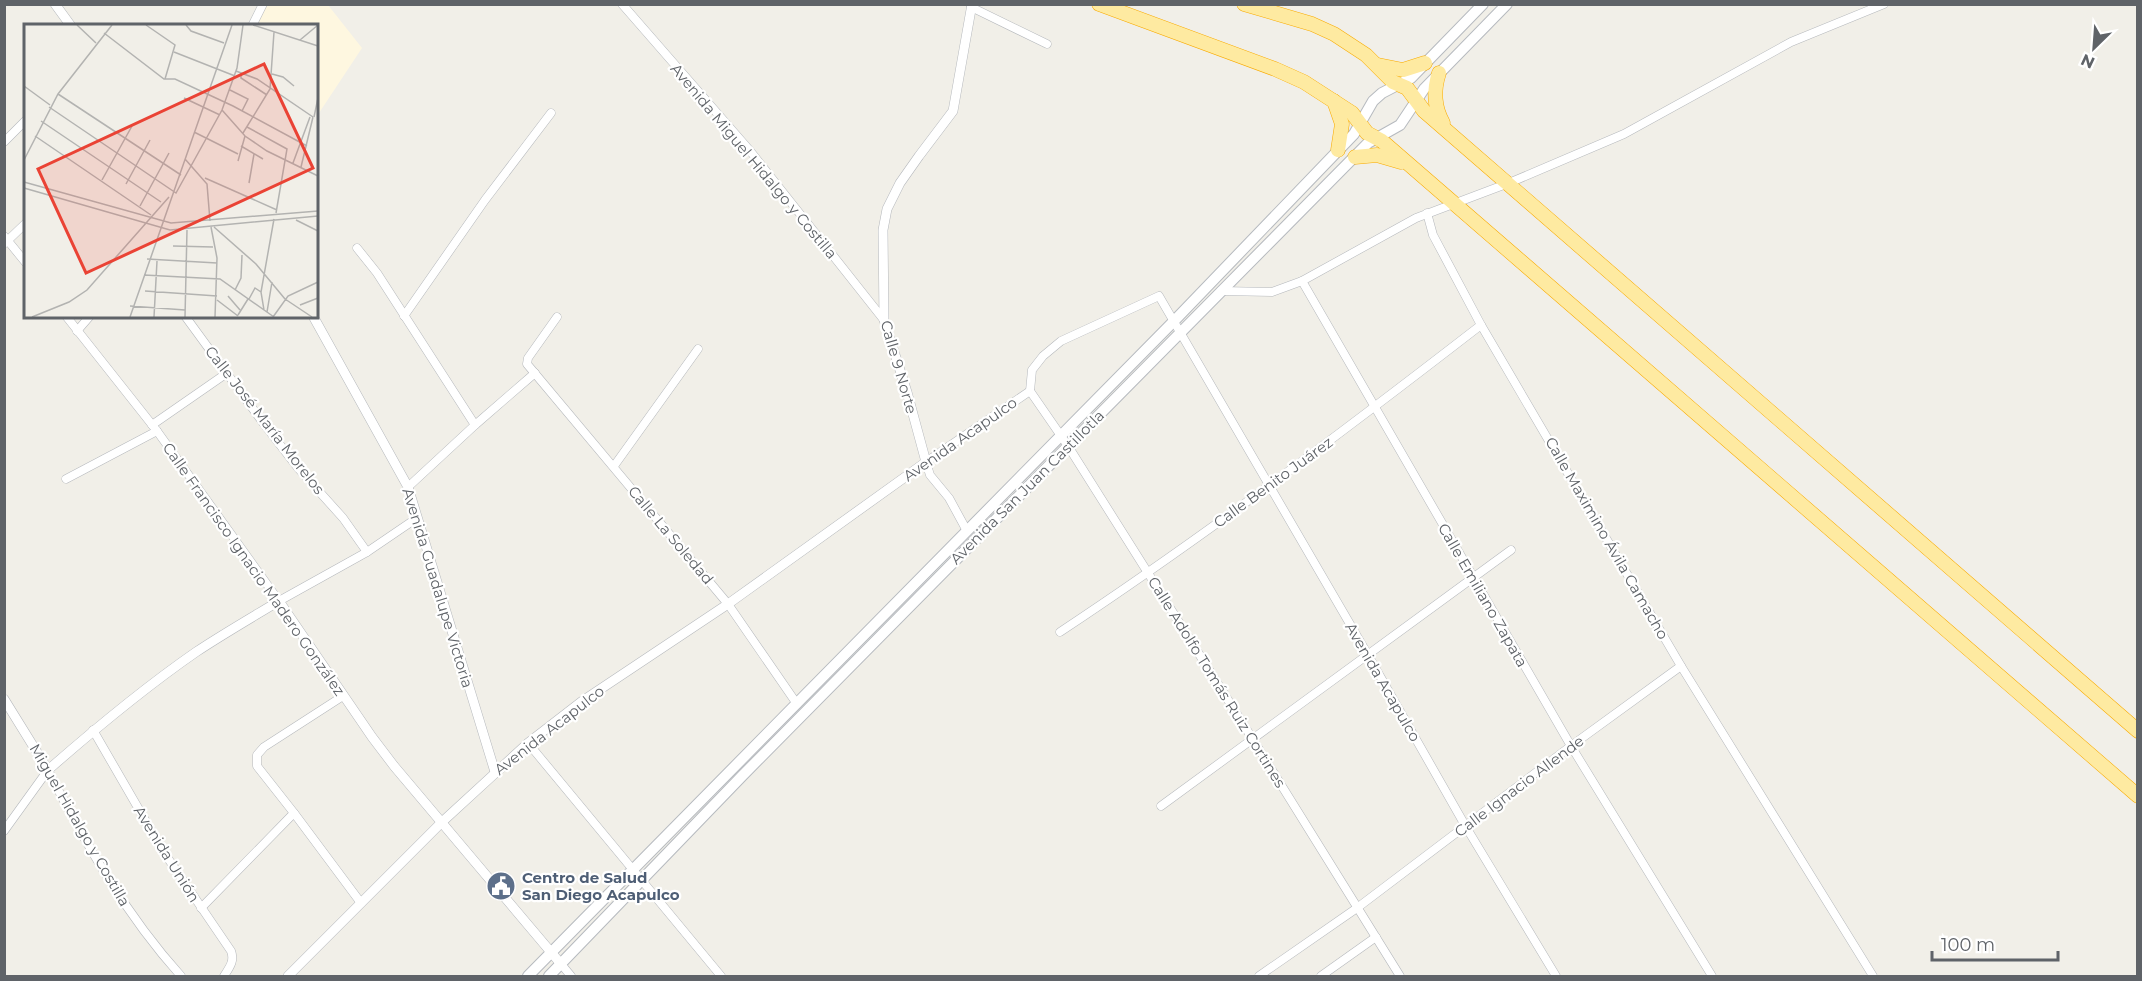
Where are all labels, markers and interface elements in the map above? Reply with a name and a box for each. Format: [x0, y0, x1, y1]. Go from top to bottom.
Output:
north arrow [2064, 18, 2124, 78]
inset map [24, 24, 318, 318]
text: N [2078, 50, 2098, 72]
street label: Avenida Miguel Hidalgo y Costilla [667, 59, 841, 263]
street label: Calle 9 Norte [877, 318, 921, 416]
street label: Calle José María Morelos [201, 342, 329, 498]
street label: Avenida Acapulco [899, 393, 1021, 485]
street label: Avenida San Juan Castillotla [946, 406, 1108, 568]
street label: Calle Benito Juárez [1210, 432, 1337, 532]
street label: Calle Maximino Ávila Camacho [1541, 433, 1673, 643]
street label: Calle Francisco Ignacio Madero González [159, 439, 349, 700]
street label: Calle La Soledad [624, 482, 718, 588]
street label: Avenida Guadalupe Victoria [398, 486, 478, 690]
street label: Calle Emiliano Zapata [1434, 520, 1532, 670]
street label: Calle Adolfo Tomás Ruiz Cortines [1144, 573, 1290, 791]
street label: Avenida Acapulco [1341, 619, 1425, 745]
street label: Avenida Acapulco [490, 681, 608, 779]
street label: Calle Ignacio Allende [1451, 731, 1587, 841]
street label: Miguel Hidalgo y Costilla [26, 740, 134, 910]
street label: Avenida Unión [130, 802, 204, 906]
place label: Centro de Salud San Diego Acapulco [522, 868, 680, 904]
public building icon: Centro de Salud San Diego Acapulco [485, 870, 517, 902]
scale bar [1932, 924, 2058, 962]
text: 100 m [1941, 934, 1995, 956]

